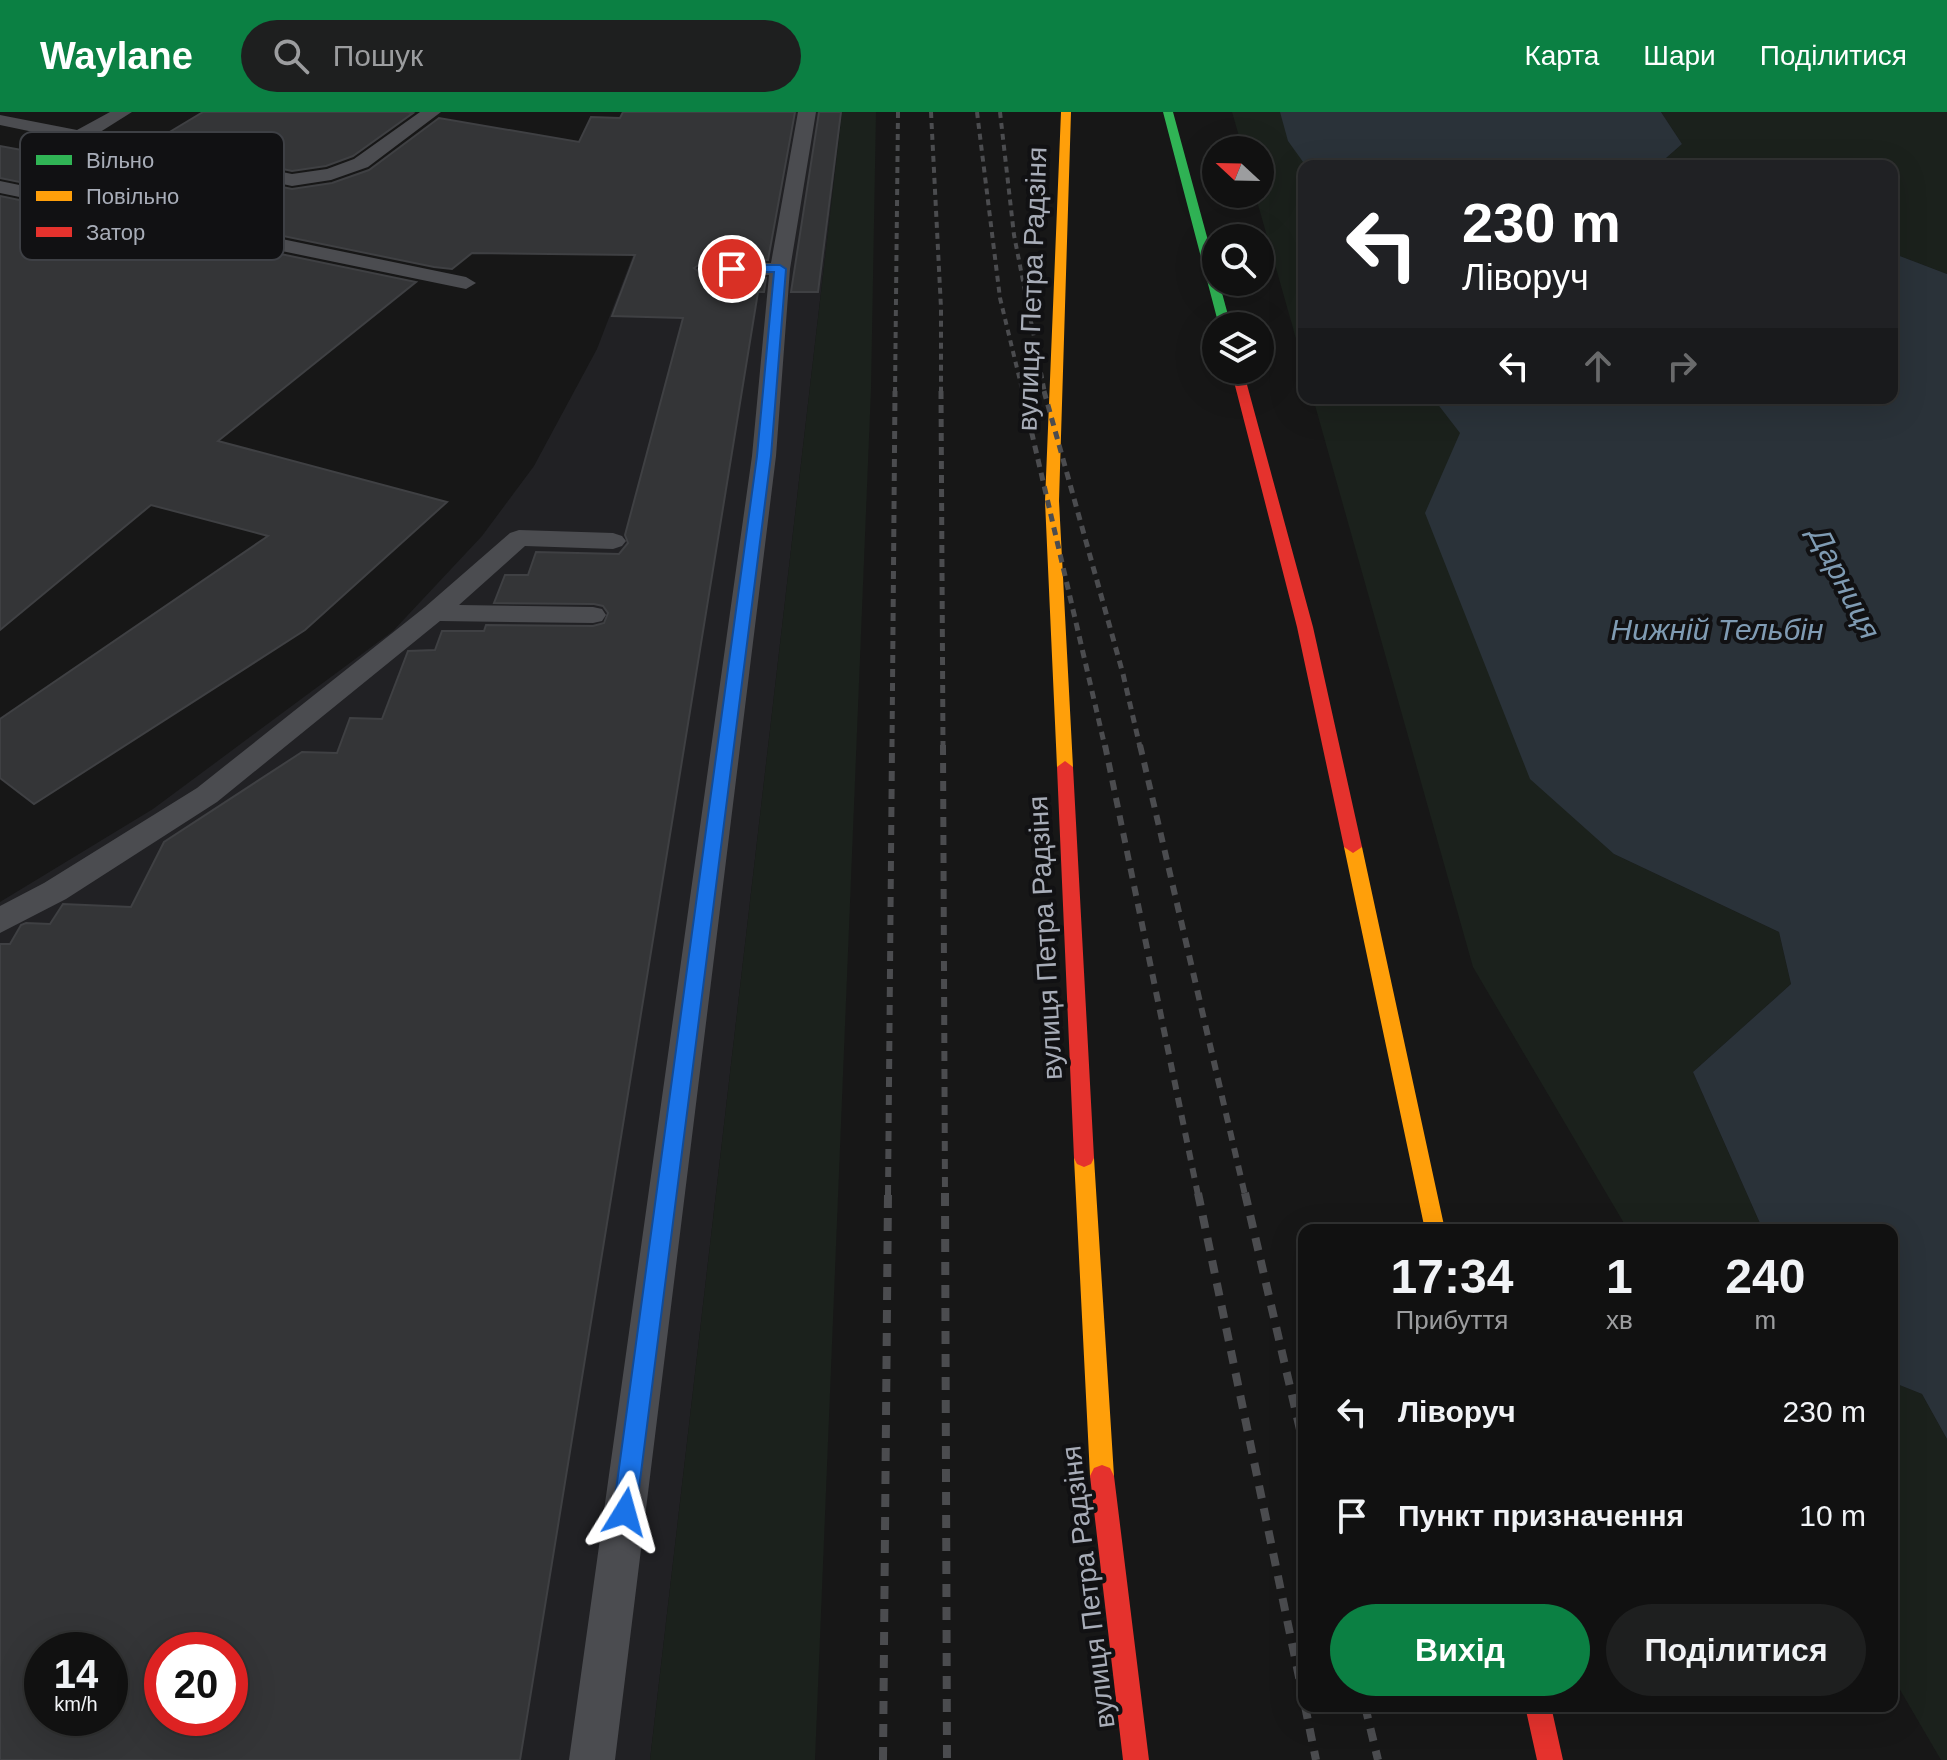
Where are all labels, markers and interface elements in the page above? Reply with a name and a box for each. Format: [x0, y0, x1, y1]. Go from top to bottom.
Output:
search box [241, 20, 801, 92]
icon: search [269, 34, 313, 78]
text: Waylane [40, 35, 193, 77]
text: Пошук [333, 39, 423, 72]
text: Карта [1524, 40, 1599, 71]
text: Шари [1643, 40, 1716, 71]
text: Поділитися [1760, 40, 1907, 71]
legend [20, 132, 284, 260]
north arrow [1202, 136, 1274, 208]
map controls [1202, 136, 1274, 384]
street label: вулиця Петра Радзіня [1012, 146, 1052, 432]
text: Вільно [86, 148, 154, 173]
text: Повільно [86, 184, 179, 209]
text: 230 m [1462, 191, 1621, 254]
icon: left [1330, 192, 1434, 296]
text: Затор [86, 220, 145, 245]
button: search [1202, 224, 1274, 296]
pin [698, 235, 766, 303]
icon: arrive [710, 247, 754, 291]
text: Ліворуч [1462, 257, 1589, 298]
button: layers [1202, 312, 1274, 384]
icon: left [1492, 344, 1536, 388]
icon: ahead [1576, 344, 1620, 388]
icon: right [1660, 344, 1704, 388]
water label: Дарниця [1801, 519, 1887, 644]
water label: Нижній Тельбін [1611, 613, 1823, 646]
street label: вулиця Петра Радзіня [1022, 795, 1068, 1081]
text: 17:34 [1391, 1250, 1513, 1303]
text: 1 [1606, 1250, 1633, 1303]
text: 240 [1725, 1250, 1805, 1303]
text: Прибуття [1396, 1305, 1508, 1335]
text: хв [1606, 1305, 1633, 1335]
text: m [1755, 1305, 1776, 1335]
icon: left [1330, 1390, 1374, 1434]
text: Ліворуч [1398, 1395, 1516, 1428]
text: 230 m [1783, 1395, 1866, 1428]
street label: вулиця Петра Радзіня [1055, 1444, 1121, 1730]
position arrow [583, 1470, 667, 1554]
icon: arrive [1330, 1494, 1374, 1538]
text: Пункт призначення [1398, 1499, 1684, 1532]
text: 10 m [1799, 1499, 1866, 1532]
button: Вихід [1330, 1604, 1590, 1696]
button: Поділитися [1606, 1604, 1866, 1696]
speed limit sign: 20 [144, 1632, 248, 1736]
text: 14 [54, 1652, 98, 1696]
text: km/h [54, 1693, 98, 1715]

